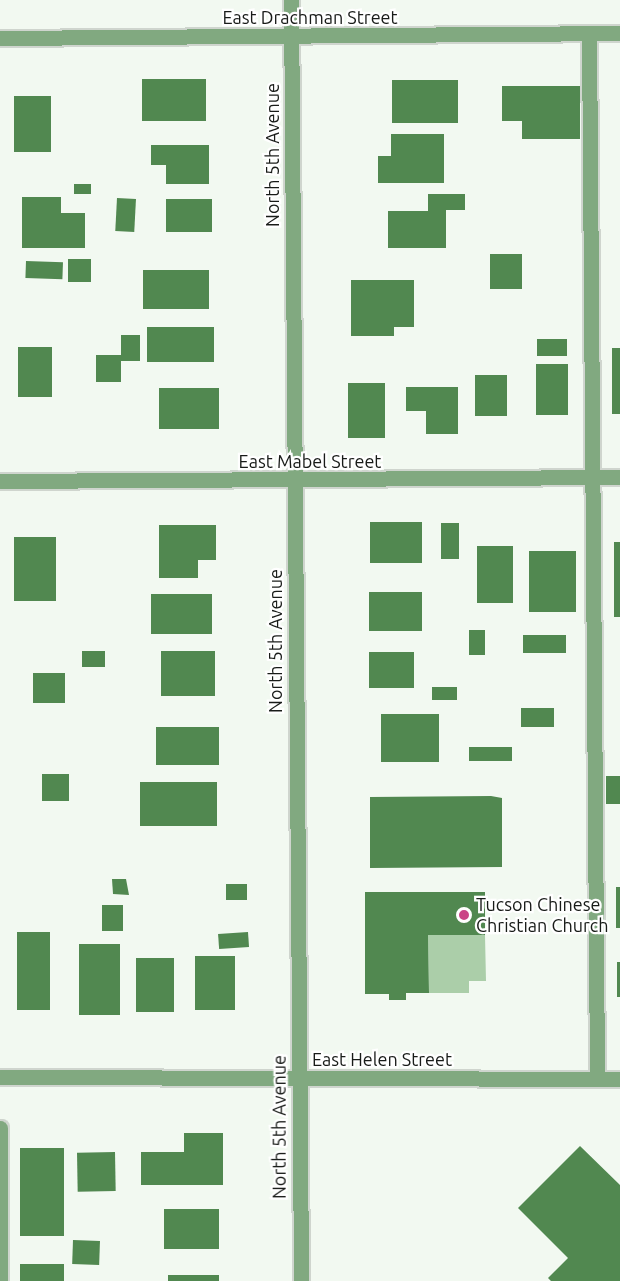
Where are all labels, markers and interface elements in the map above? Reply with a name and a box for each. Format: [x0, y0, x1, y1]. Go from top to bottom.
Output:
street label: East Drachman Street [222, 6, 398, 28]
street label: North 5th Avenue [261, 83, 283, 227]
street label: East Mabel Street [239, 450, 381, 472]
street label: North 5th Avenue [264, 569, 286, 713]
place label: Tucson Chinese Christian Church [476, 894, 608, 936]
marker: Tucson Chinese Christian Church [457, 908, 471, 922]
street label: East Helen Street [312, 1048, 452, 1070]
street label: North 5th Avenue [268, 1055, 290, 1199]

